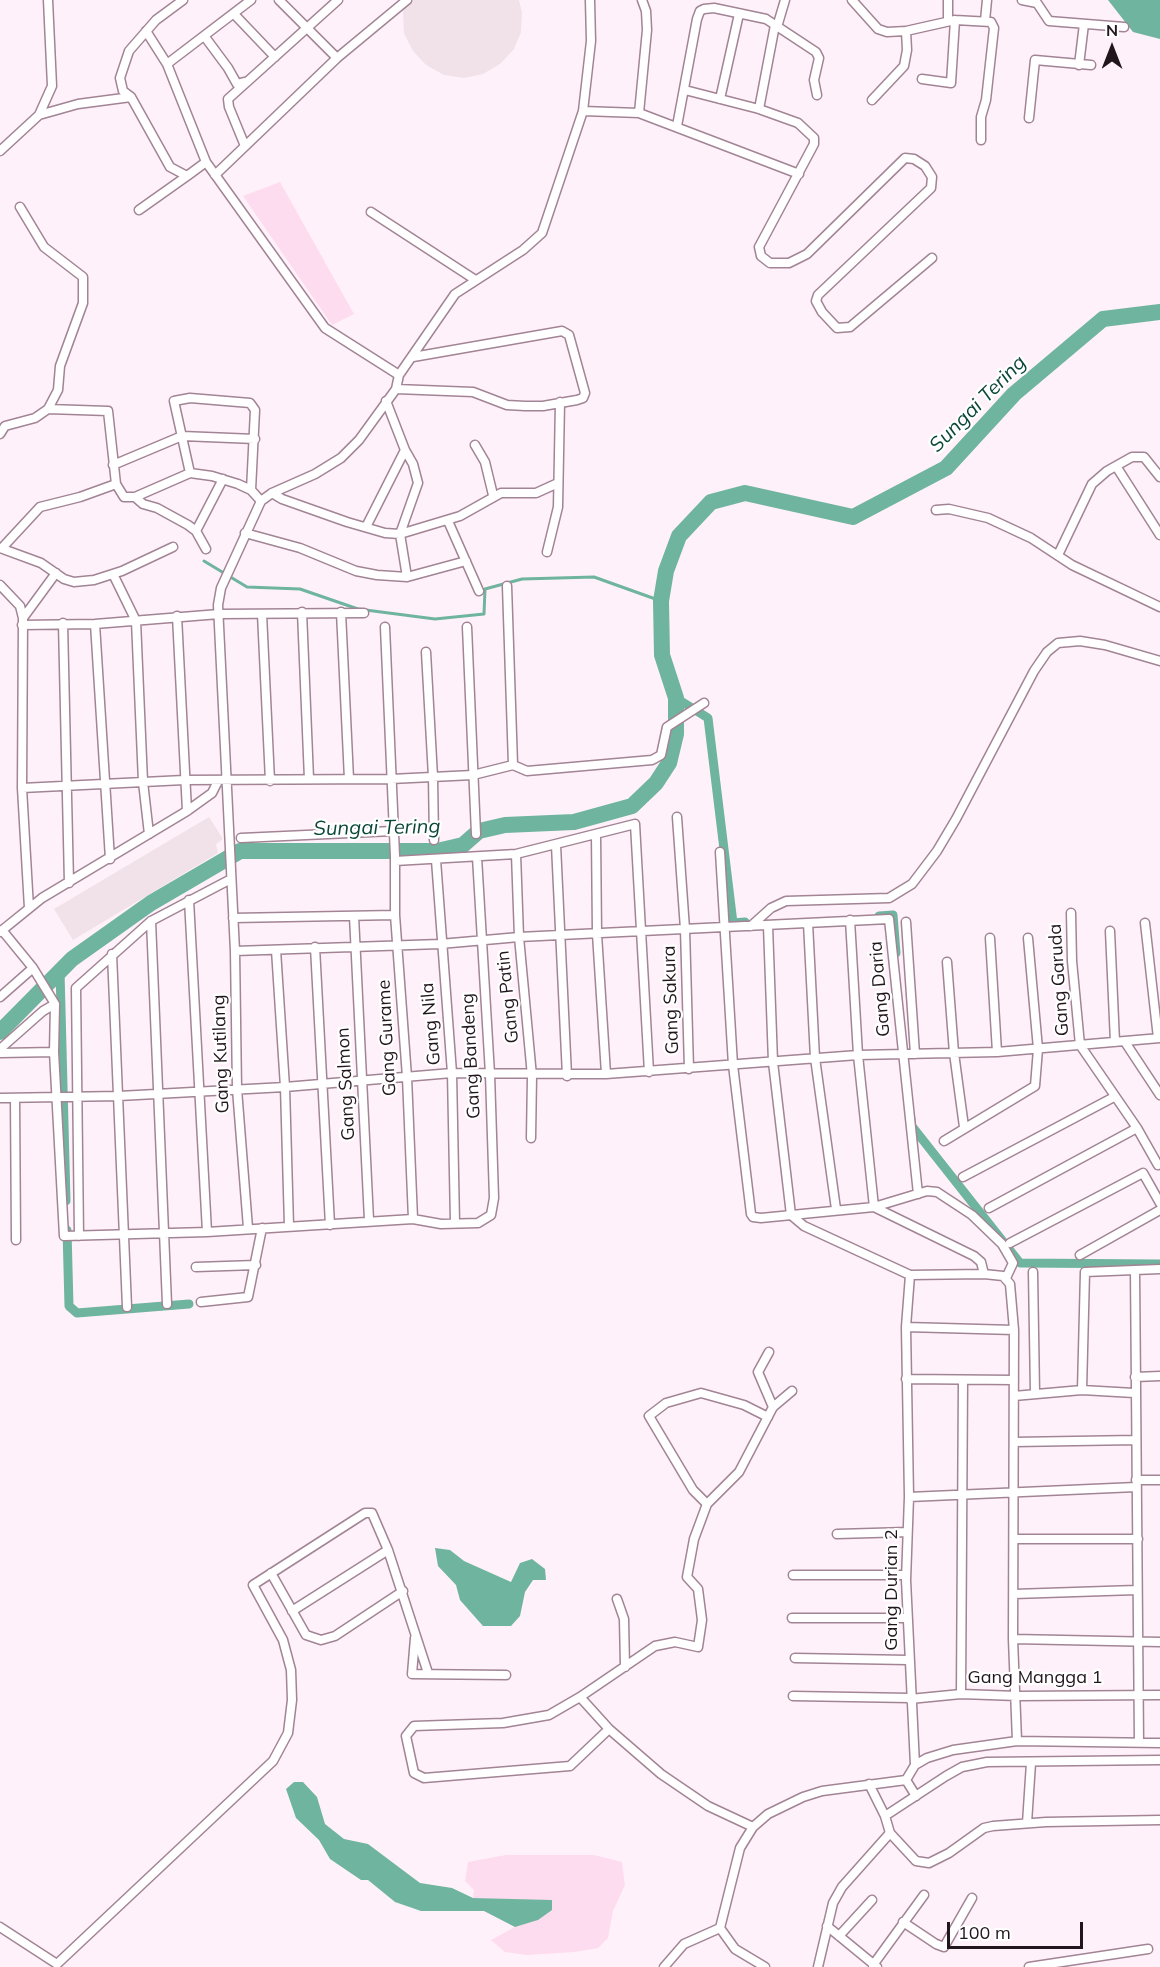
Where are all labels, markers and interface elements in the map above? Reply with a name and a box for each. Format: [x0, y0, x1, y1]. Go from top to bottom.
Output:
north arrow [1082, 18, 1142, 78]
text: N [1106, 20, 1118, 40]
water label: Sungai Tering [925, 351, 1031, 457]
water label: Sungai Tering [313, 815, 441, 841]
street label: Gang Garuda [1044, 923, 1074, 1037]
street label: Gang Daria [865, 940, 895, 1038]
street label: Gang Sakura [658, 945, 684, 1055]
street label: Gang Patin [492, 949, 524, 1045]
street label: Gang Gurame [373, 979, 401, 1097]
street label: Gang Nila [417, 982, 445, 1066]
street label: Gang Bandeng [457, 993, 485, 1119]
street label: Gang Kutilang [208, 994, 234, 1114]
street label: Gang Salmon [332, 1027, 360, 1141]
street label: Gang Durian 2 [881, 1529, 903, 1651]
street label: Gang Mangga 1 [968, 1667, 1102, 1689]
scale bar [950, 1910, 1086, 1948]
text: 100 m [958, 1921, 1011, 1944]

